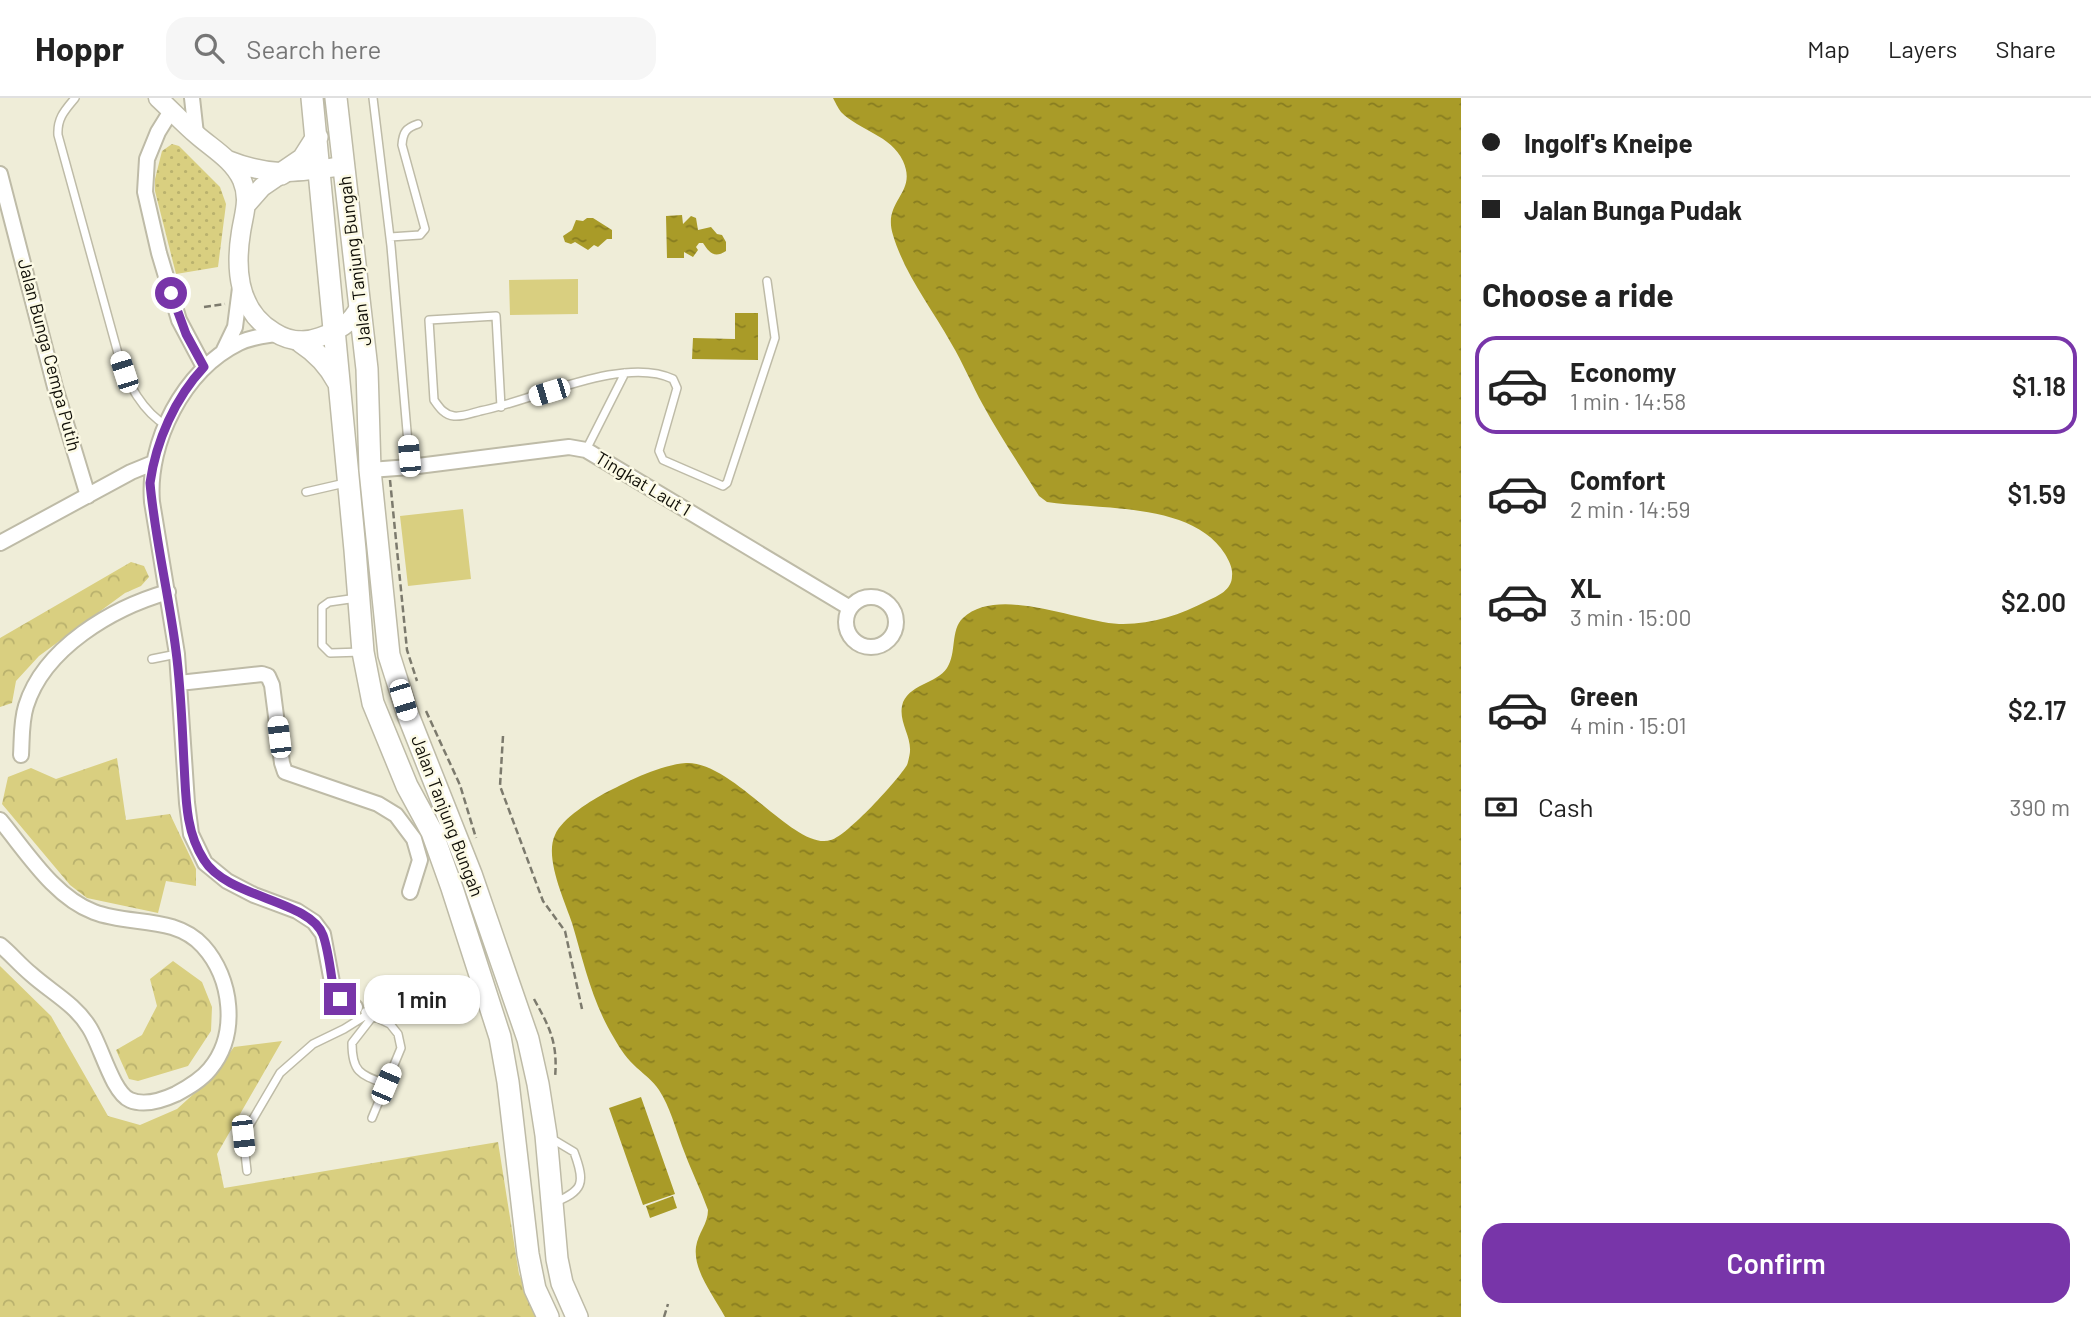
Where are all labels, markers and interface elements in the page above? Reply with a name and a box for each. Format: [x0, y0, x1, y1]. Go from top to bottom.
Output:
search box [166, 17, 656, 80]
text: Hoppr [35, 28, 124, 68]
icon: search [190, 29, 228, 67]
text: Search here [246, 33, 381, 64]
text: Map [1807, 34, 1850, 63]
text: Layers [1888, 34, 1957, 63]
text: Share [1995, 34, 2056, 63]
text: Ingolf's Kneipe [1524, 127, 1693, 158]
street label: Jalan Tanjung Bungah [333, 175, 375, 347]
text: Jalan Bunga Pudak [1524, 194, 1742, 225]
street label: Jalan Bunga Cempa Putih [14, 256, 86, 453]
text: Choose a ride [1482, 275, 1674, 313]
route start [155, 277, 187, 309]
car [108, 349, 141, 395]
icon: car [1486, 354, 1549, 417]
text: Economy [1570, 356, 1676, 387]
text: $1.18 [2012, 370, 2066, 401]
car [526, 376, 573, 408]
text: 1 min · 14:58 [1570, 387, 1686, 415]
car [397, 434, 422, 478]
street label: Tingkat Laut 1 [592, 446, 695, 520]
icon: car [1486, 462, 1549, 525]
text: Comfort [1570, 464, 1666, 495]
text: $1.59 [2007, 478, 2066, 509]
text: 2 min · 14:59 [1570, 495, 1691, 523]
icon: car [1486, 570, 1549, 633]
text: XL [1570, 572, 1601, 603]
text: $2.00 [2001, 586, 2066, 617]
text: 3 min · 15:00 [1570, 603, 1691, 631]
car [387, 677, 420, 723]
icon: car [1486, 678, 1549, 741]
text: Green [1570, 680, 1638, 711]
text: $2.17 [2008, 694, 2066, 725]
text: 4 min · 15:01 [1570, 711, 1687, 739]
car [267, 715, 292, 759]
street label: Jalan Tanjung Bungah [407, 732, 489, 899]
icon: cash [1482, 788, 1520, 826]
text: Cash [1538, 791, 1593, 822]
text: 390 m [2010, 793, 2070, 821]
callout: 1 min [364, 974, 480, 1024]
route end [324, 983, 356, 1015]
text: 1 min [397, 985, 447, 1013]
car [369, 1061, 404, 1107]
car [231, 1114, 256, 1158]
button: Confirm [1482, 1223, 2070, 1303]

